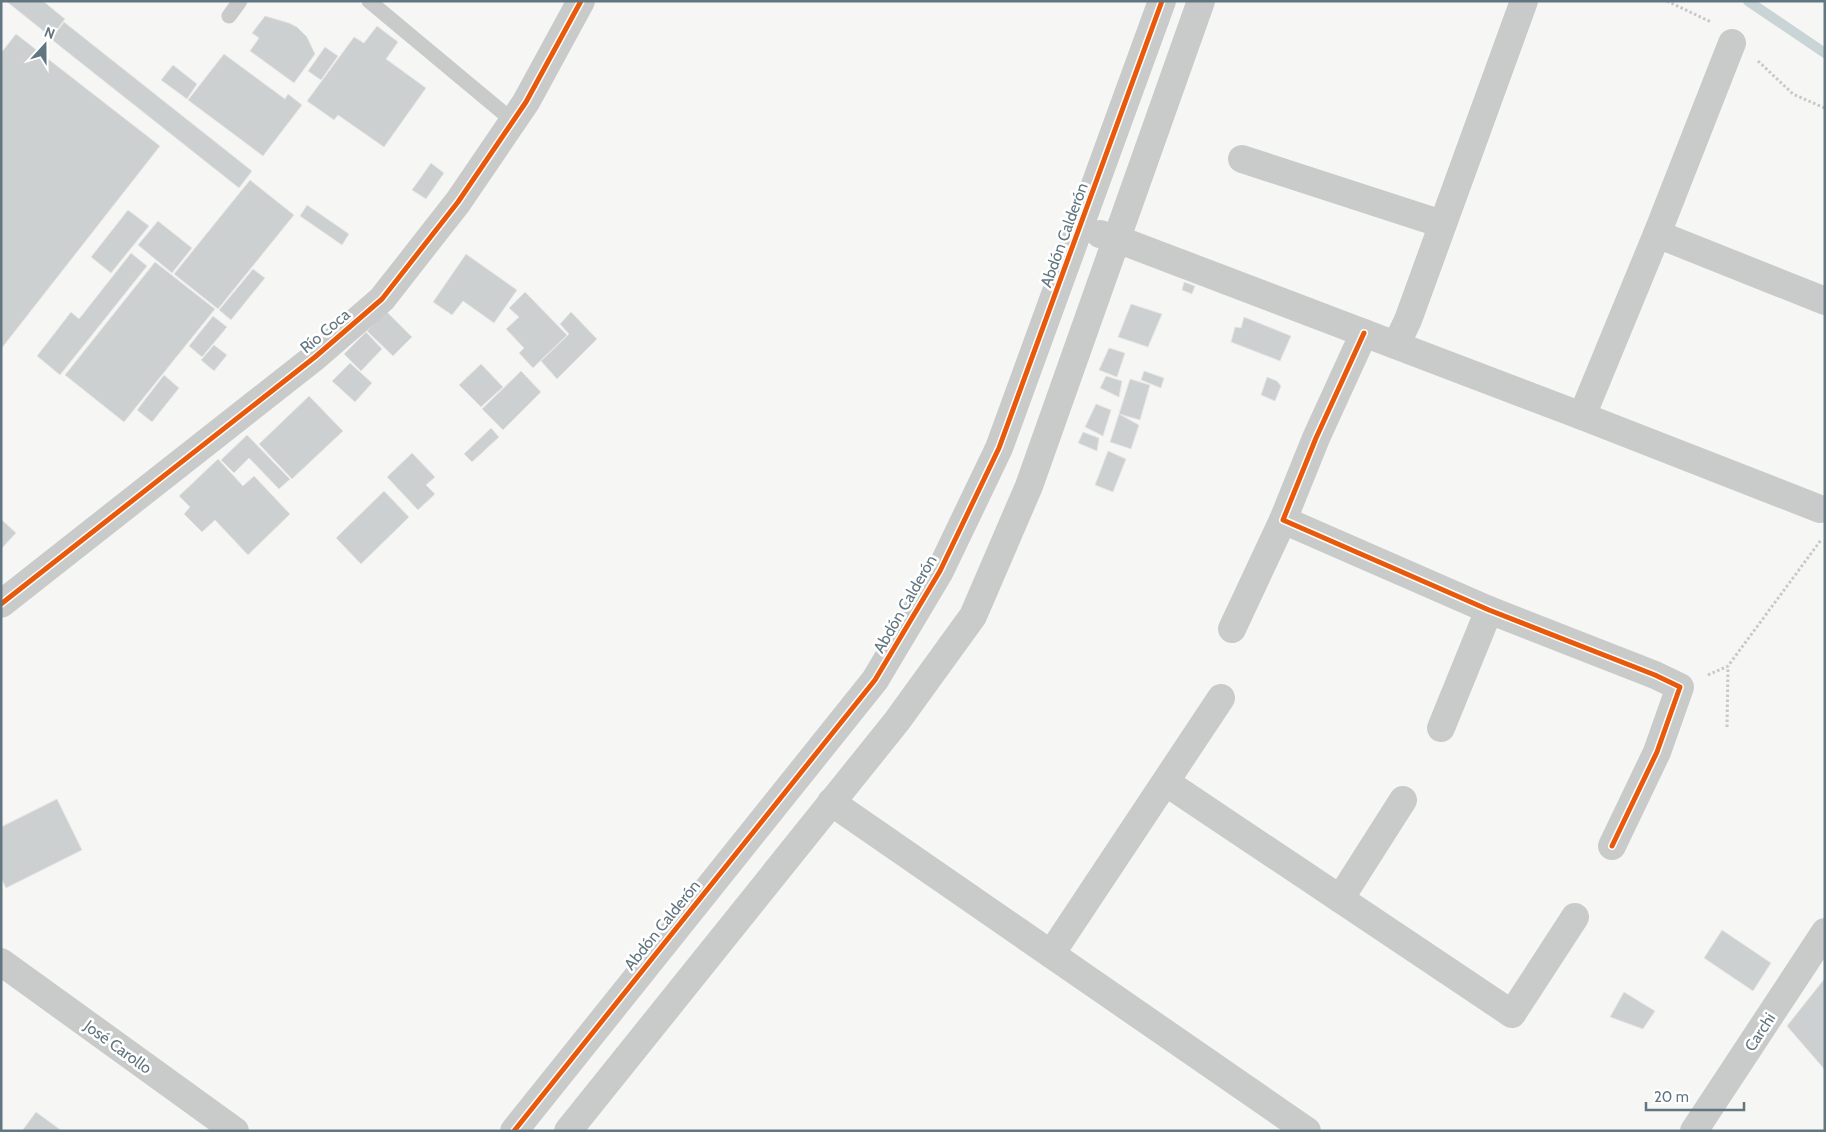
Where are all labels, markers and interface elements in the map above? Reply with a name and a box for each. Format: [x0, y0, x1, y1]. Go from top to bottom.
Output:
north arrow [20, 20, 70, 70]
text: N [42, 23, 58, 43]
street label: Abdón Calderón [1036, 180, 1092, 290]
street label: Río Coca [296, 305, 354, 357]
street label: Abdón Calderón [869, 552, 941, 656]
street label: Abdón Calderón [620, 876, 704, 974]
street label: Carchi [1741, 1009, 1779, 1055]
street label: José Carollo [80, 1016, 156, 1078]
scale bar [1646, 1080, 1744, 1112]
text: 20 m [1654, 1088, 1689, 1106]

